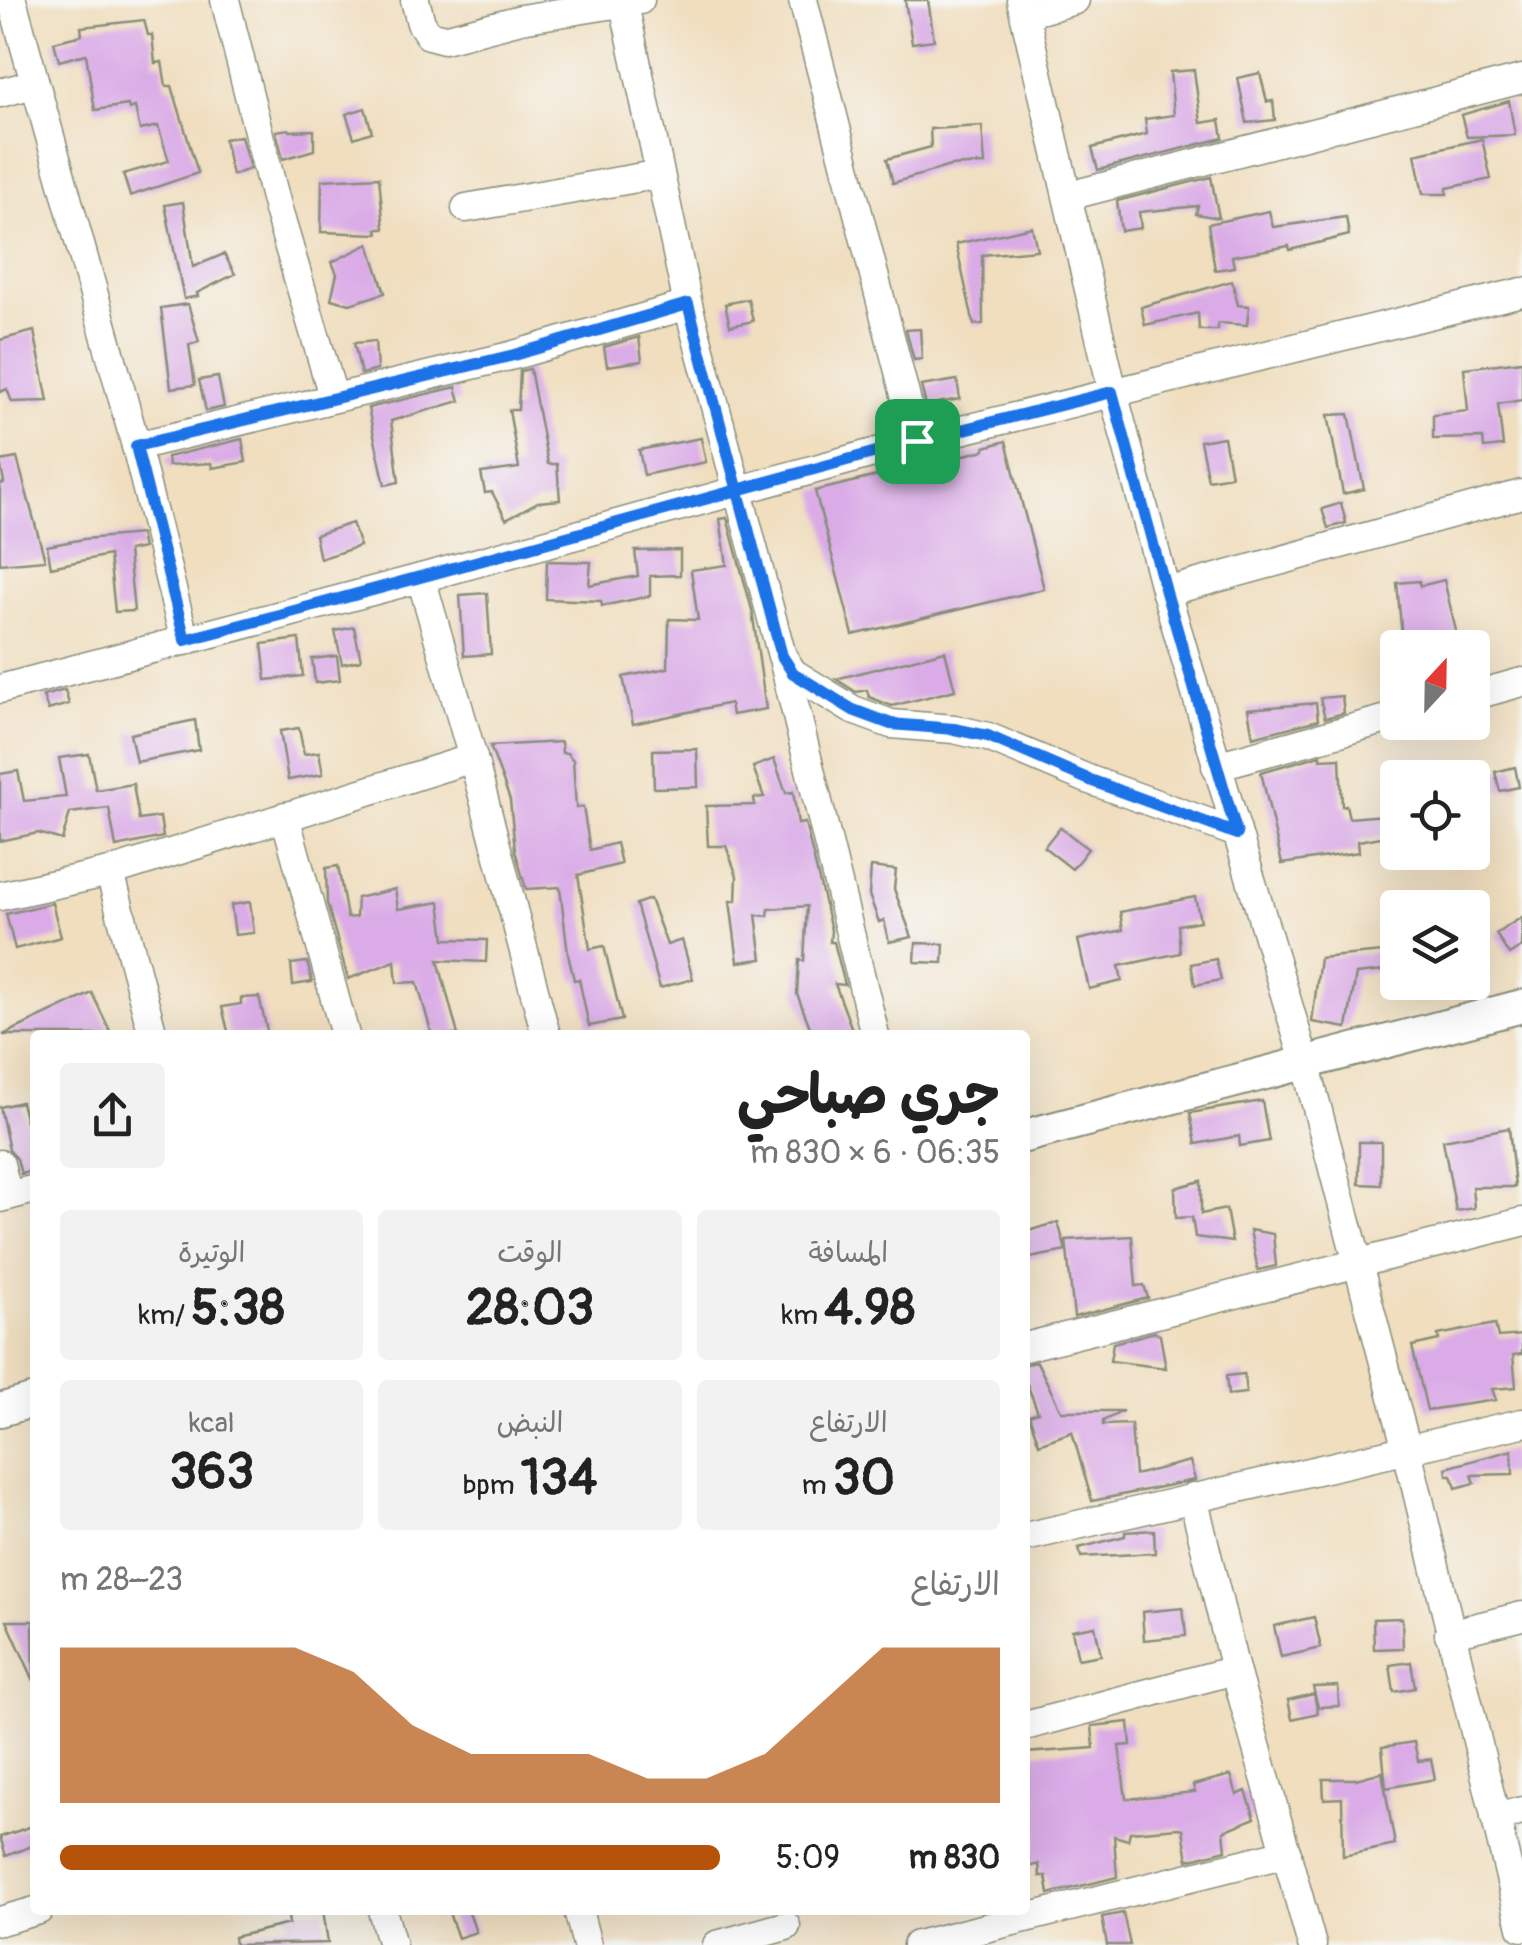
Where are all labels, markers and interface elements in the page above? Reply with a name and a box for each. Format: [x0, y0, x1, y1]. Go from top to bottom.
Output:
pin [875, 399, 960, 484]
icon: arrive [890, 414, 945, 469]
north arrow [1380, 630, 1490, 740]
map controls [1380, 630, 1490, 1000]
button: locate [1380, 760, 1490, 870]
button: layers [1380, 890, 1490, 1000]
text: جري صباحي [737, 1061, 1000, 1130]
button: share [60, 1063, 165, 1168]
text: 06:35 · 6 × 830 m [750, 1133, 1000, 1173]
text: الوتيرة [178, 1236, 245, 1271]
text: الوقت [497, 1236, 563, 1271]
text: المسافة [808, 1236, 888, 1271]
text: 5:38 [191, 1277, 285, 1340]
text: 28:03 [466, 1277, 594, 1340]
text: 4.98 [824, 1277, 915, 1340]
text: /km [139, 1298, 191, 1333]
text: km [782, 1298, 824, 1333]
text: kcal [189, 1406, 234, 1441]
text: النبض [497, 1406, 563, 1441]
text: الارتفاع [809, 1406, 888, 1441]
text: 363 [169, 1441, 254, 1504]
text: 134 [521, 1447, 597, 1510]
text: 30 [833, 1447, 895, 1510]
text: bpm [463, 1468, 521, 1503]
text: m [802, 1468, 833, 1503]
text: 23–28 m [60, 1560, 183, 1600]
text: الارتفاع [910, 1565, 1000, 1605]
text: 5:09 [776, 1838, 840, 1878]
text: 830 m [909, 1838, 1000, 1878]

